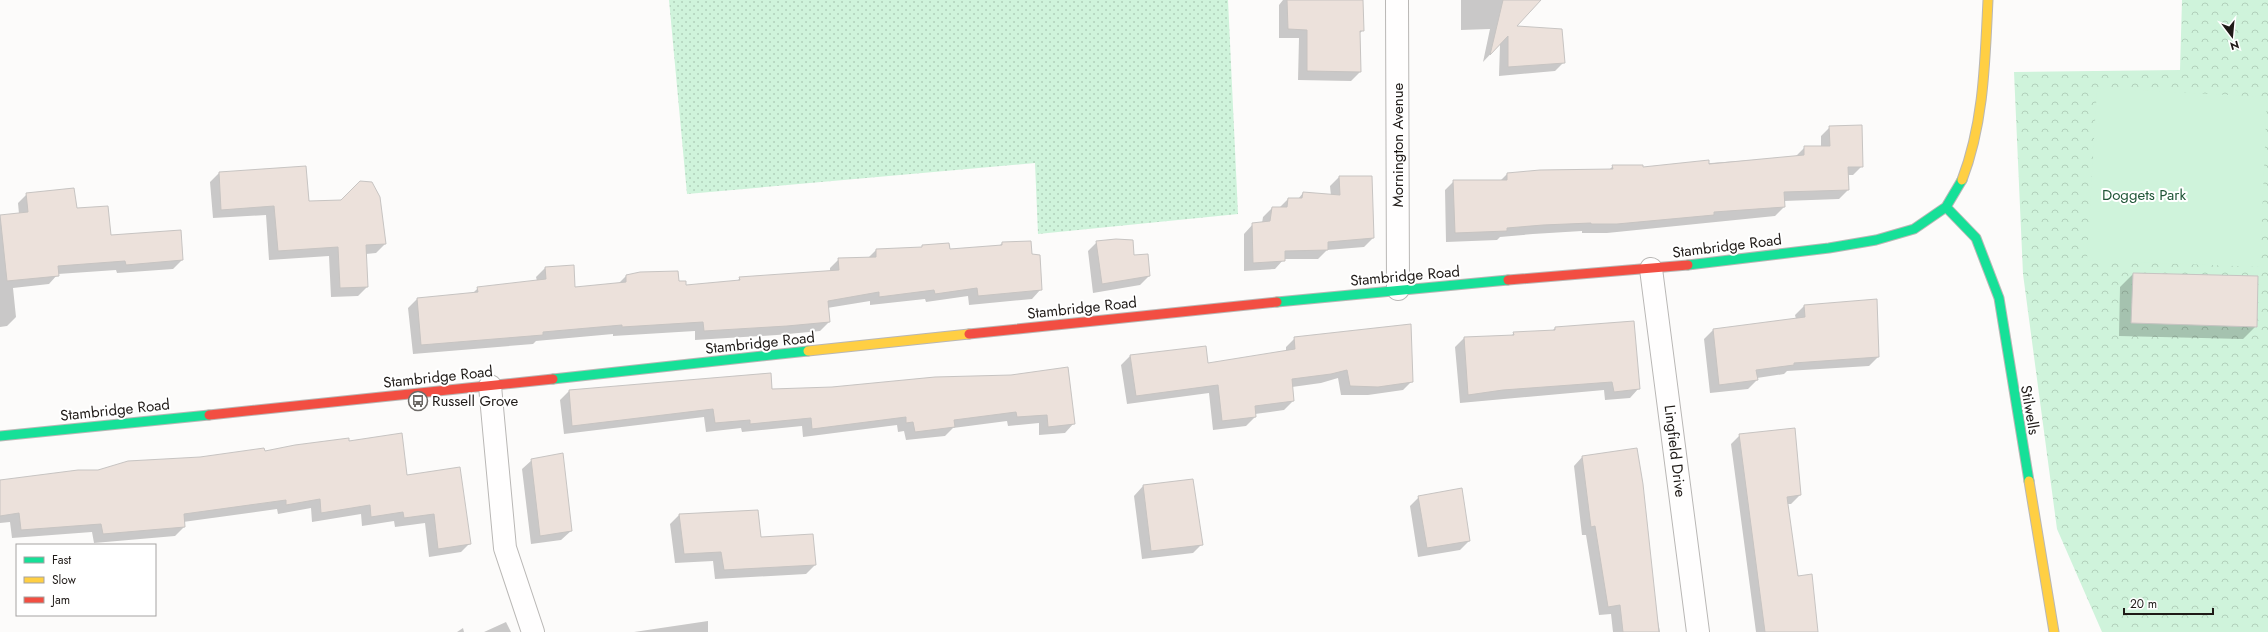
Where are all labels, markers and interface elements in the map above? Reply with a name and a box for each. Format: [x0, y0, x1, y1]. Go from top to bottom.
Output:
north arrow [2212, 16, 2252, 56]
text: N [2228, 37, 2241, 55]
street label: Mornington Avenue [1387, 82, 1409, 207]
park label: Doggets Park [2102, 184, 2186, 206]
street label: Stambridge Road [1671, 228, 1783, 264]
street label: Stambridge Road [1349, 260, 1461, 292]
street label: Stambridge Road [1026, 291, 1138, 325]
street label: Stambridge Road [704, 326, 816, 360]
street label: Stambridge Road [382, 360, 494, 394]
street label: Stilwells [2015, 384, 2045, 436]
bus stop icon: Russell Grove [407, 390, 429, 412]
place label: Russell Grove [432, 390, 518, 412]
street label: Stambridge Road [59, 393, 171, 427]
street label: Lingfield Drive [1658, 404, 1692, 499]
legend [16, 544, 156, 616]
text: Fast [52, 551, 71, 569]
text: Slow [52, 571, 77, 589]
scale bar [2124, 590, 2213, 616]
text: Jam [50, 591, 70, 609]
text: 20 m [2130, 595, 2157, 613]

